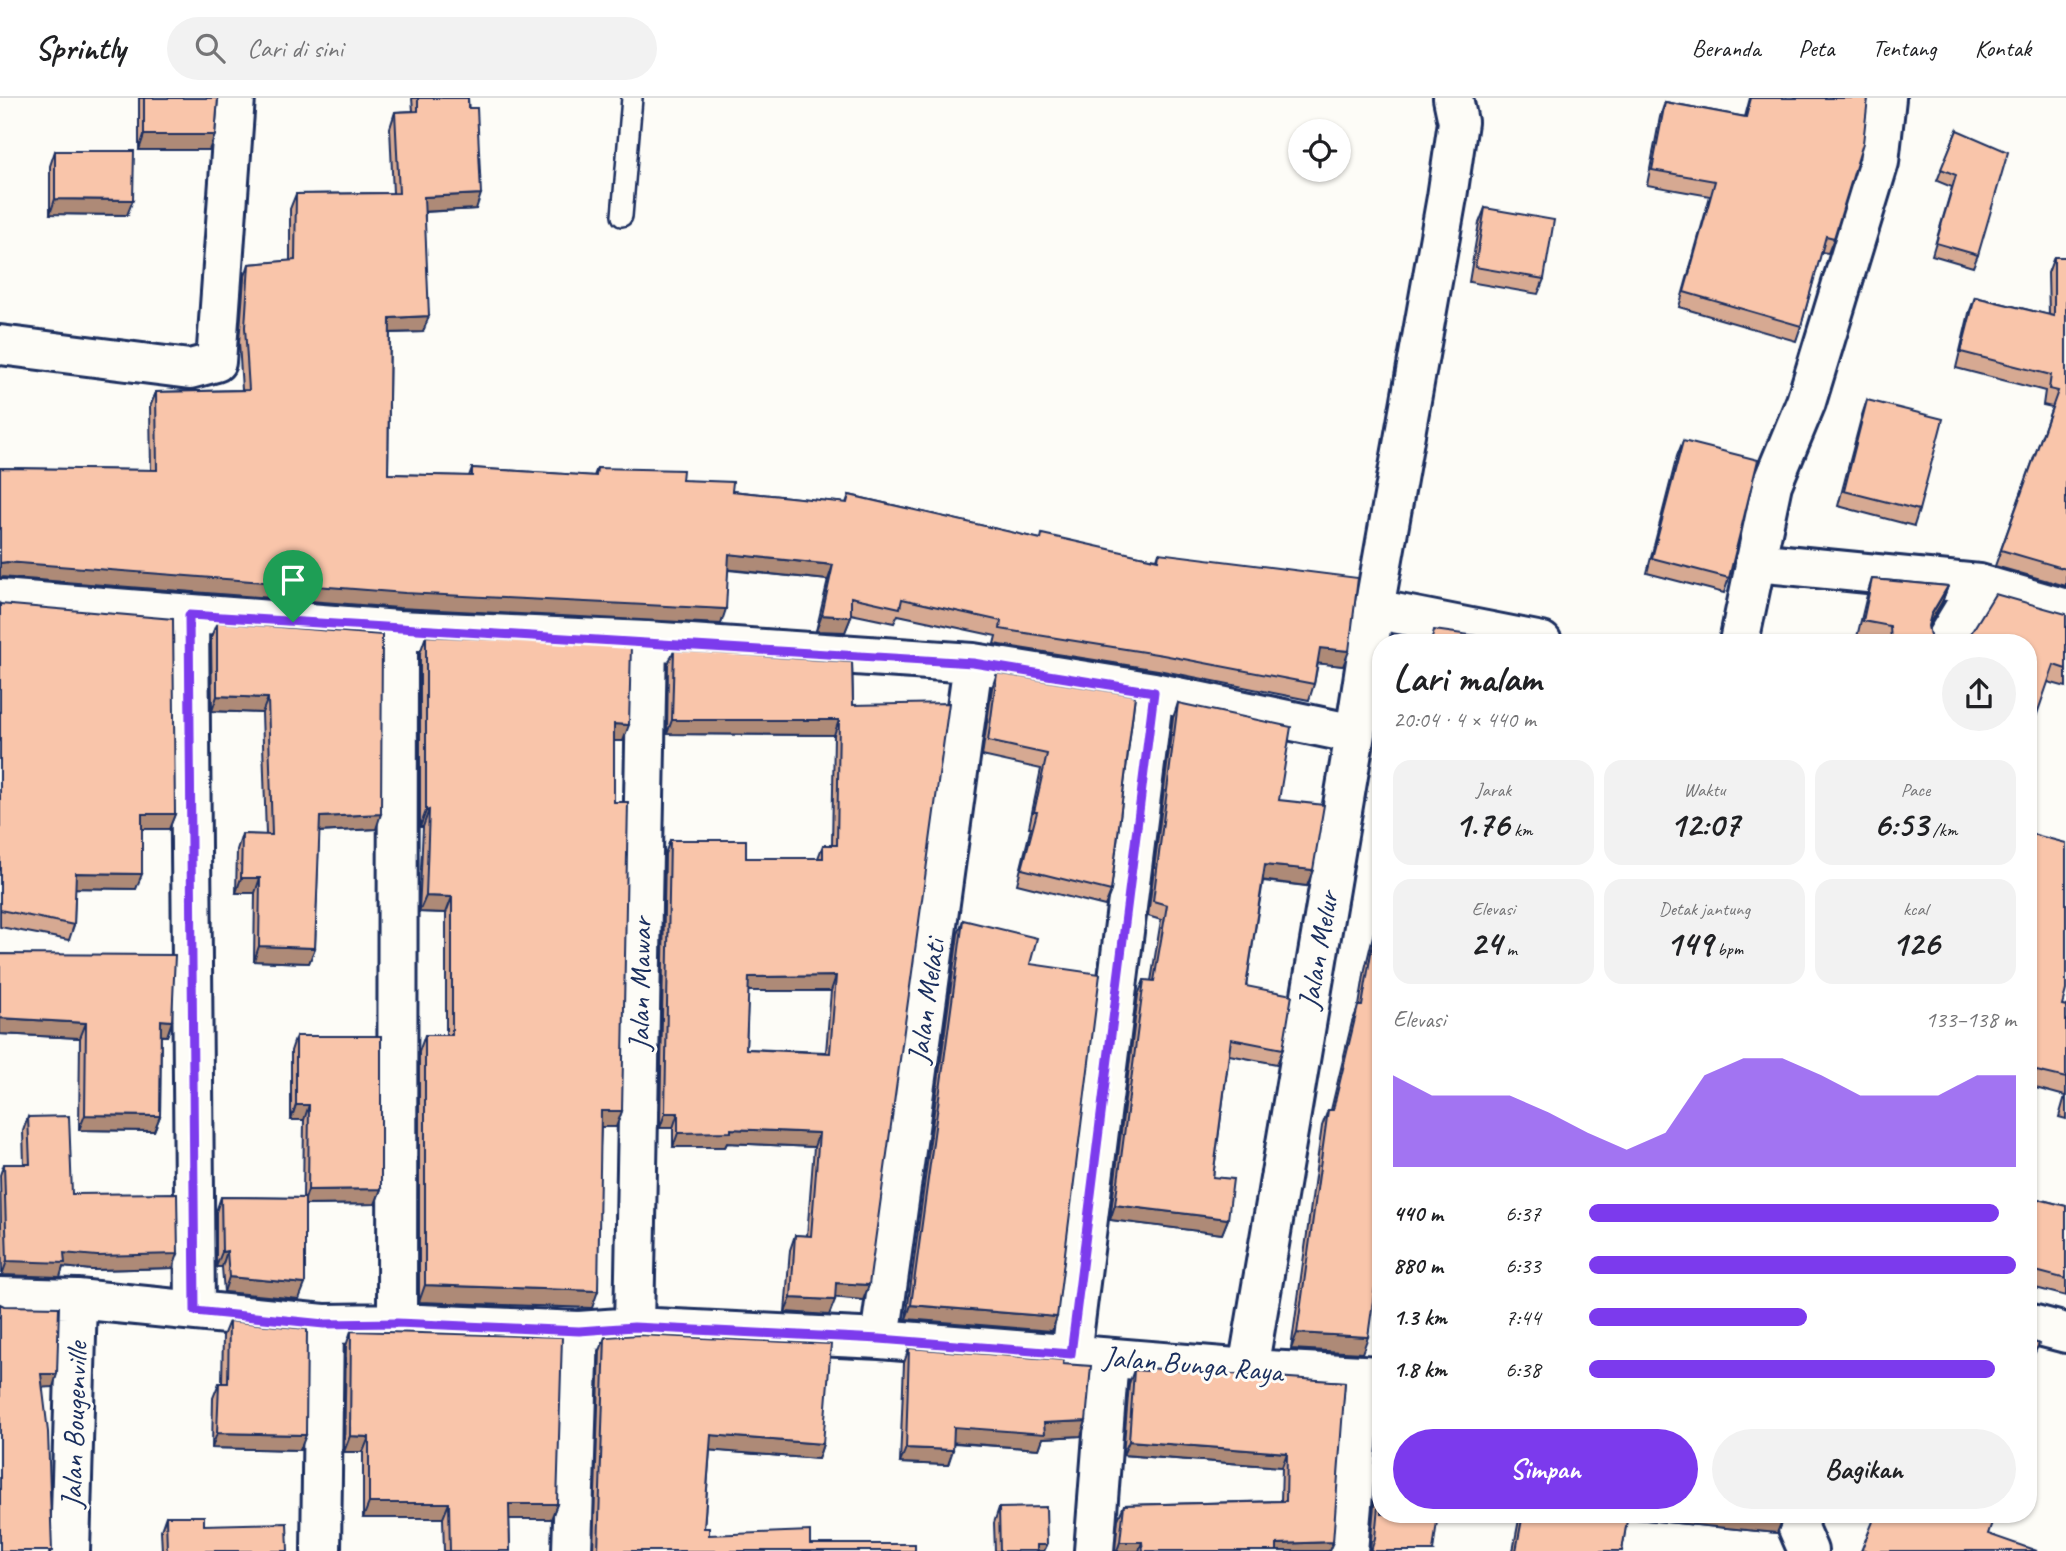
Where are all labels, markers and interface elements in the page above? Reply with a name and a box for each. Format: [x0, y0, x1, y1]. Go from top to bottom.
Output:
search box [167, 17, 657, 80]
text: Sprintly [35, 27, 125, 69]
icon: search [191, 29, 229, 67]
text: Cari di sini [247, 32, 343, 65]
text: Beranda [1692, 33, 1760, 63]
text: Peta [1798, 33, 1834, 63]
text: Tentang [1872, 33, 1937, 63]
text: Kontak [1975, 33, 2031, 63]
map controls [1288, 119, 1351, 182]
button: locate [1288, 119, 1351, 182]
pin [263, 550, 323, 622]
icon: arrive [274, 561, 312, 599]
text: Lari malam [1393, 655, 1541, 702]
button: share [1942, 657, 2016, 731]
text: 20:04 · 4 × 440 m [1393, 705, 1536, 734]
text: Jarak [1476, 778, 1511, 802]
text: Waktu [1683, 778, 1726, 802]
text: Pace [1901, 778, 1930, 802]
text: 1.76 [1455, 802, 1509, 847]
text: 12:07 [1670, 802, 1739, 847]
text: 6:53 [1874, 802, 1928, 847]
text: km [1509, 818, 1532, 842]
text: /km [1928, 818, 1957, 842]
street label: Jalan Melur [1289, 885, 1348, 1013]
text: Elevasi [1472, 897, 1515, 921]
text: Detak jantung [1659, 897, 1750, 921]
text: kcal [1903, 897, 1928, 921]
street label: Jalan Mawar [620, 914, 660, 1053]
text: 24 [1470, 921, 1502, 966]
text: 149 [1666, 921, 1713, 966]
text: 126 [1892, 921, 1940, 966]
street label: Jalan Melati [898, 933, 954, 1067]
text: m [1502, 937, 1517, 961]
text: bpm [1713, 937, 1743, 961]
text: Elevasi [1393, 1005, 1446, 1034]
text: 133–138 m [1925, 1005, 2016, 1034]
text: 440 m [1393, 1199, 1443, 1228]
text: 6:37 [1505, 1199, 1541, 1228]
text: 880 m [1393, 1251, 1443, 1280]
text: 6:33 [1505, 1251, 1541, 1280]
text: 1.3 km [1393, 1303, 1447, 1332]
text: 7:44 [1505, 1303, 1541, 1332]
street label: Jalan Bunga Raya [1100, 1337, 1287, 1391]
street label: Jalan Bougenville [52, 1339, 96, 1511]
text: 1.8 km [1393, 1355, 1447, 1384]
text: 6:38 [1505, 1355, 1541, 1384]
button: Simpan [1393, 1429, 1698, 1509]
button: Bagikan [1712, 1429, 2016, 1509]

